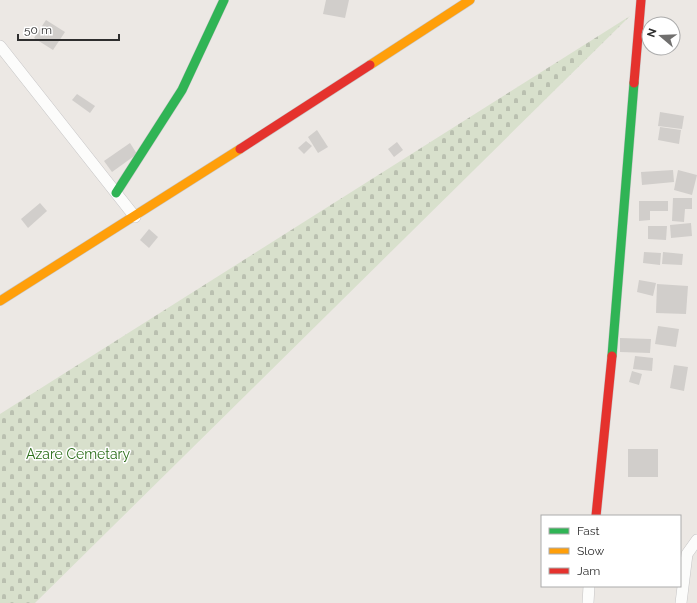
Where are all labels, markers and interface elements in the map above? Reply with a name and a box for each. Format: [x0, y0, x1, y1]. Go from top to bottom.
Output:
scale bar [18, 16, 119, 42]
north arrow [641, 16, 681, 56]
text: 50 m [24, 23, 52, 37]
text: N [645, 27, 660, 39]
park label: Azare Cemetary [26, 446, 130, 462]
legend [541, 515, 681, 587]
text: Fast [577, 524, 600, 538]
text: Slow [577, 544, 604, 558]
text: Jam [577, 564, 600, 578]

